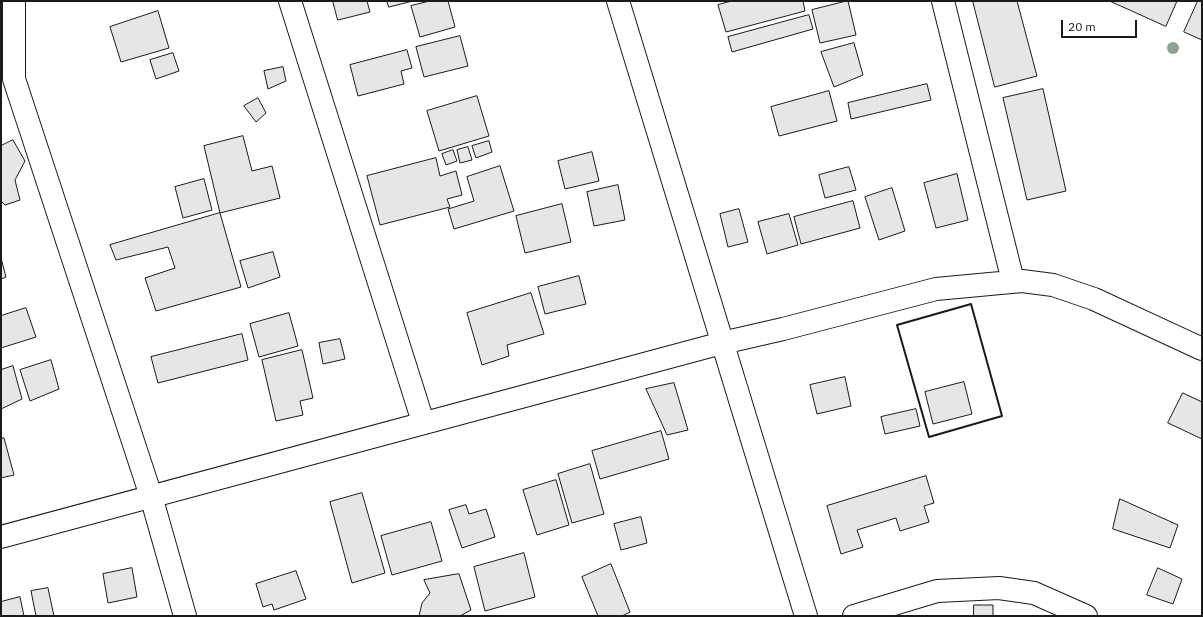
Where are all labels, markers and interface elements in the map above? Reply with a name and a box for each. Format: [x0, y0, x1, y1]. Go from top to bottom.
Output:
scale bar [1063, 12, 1139, 38]
text: 20 m [1068, 19, 1096, 34]

